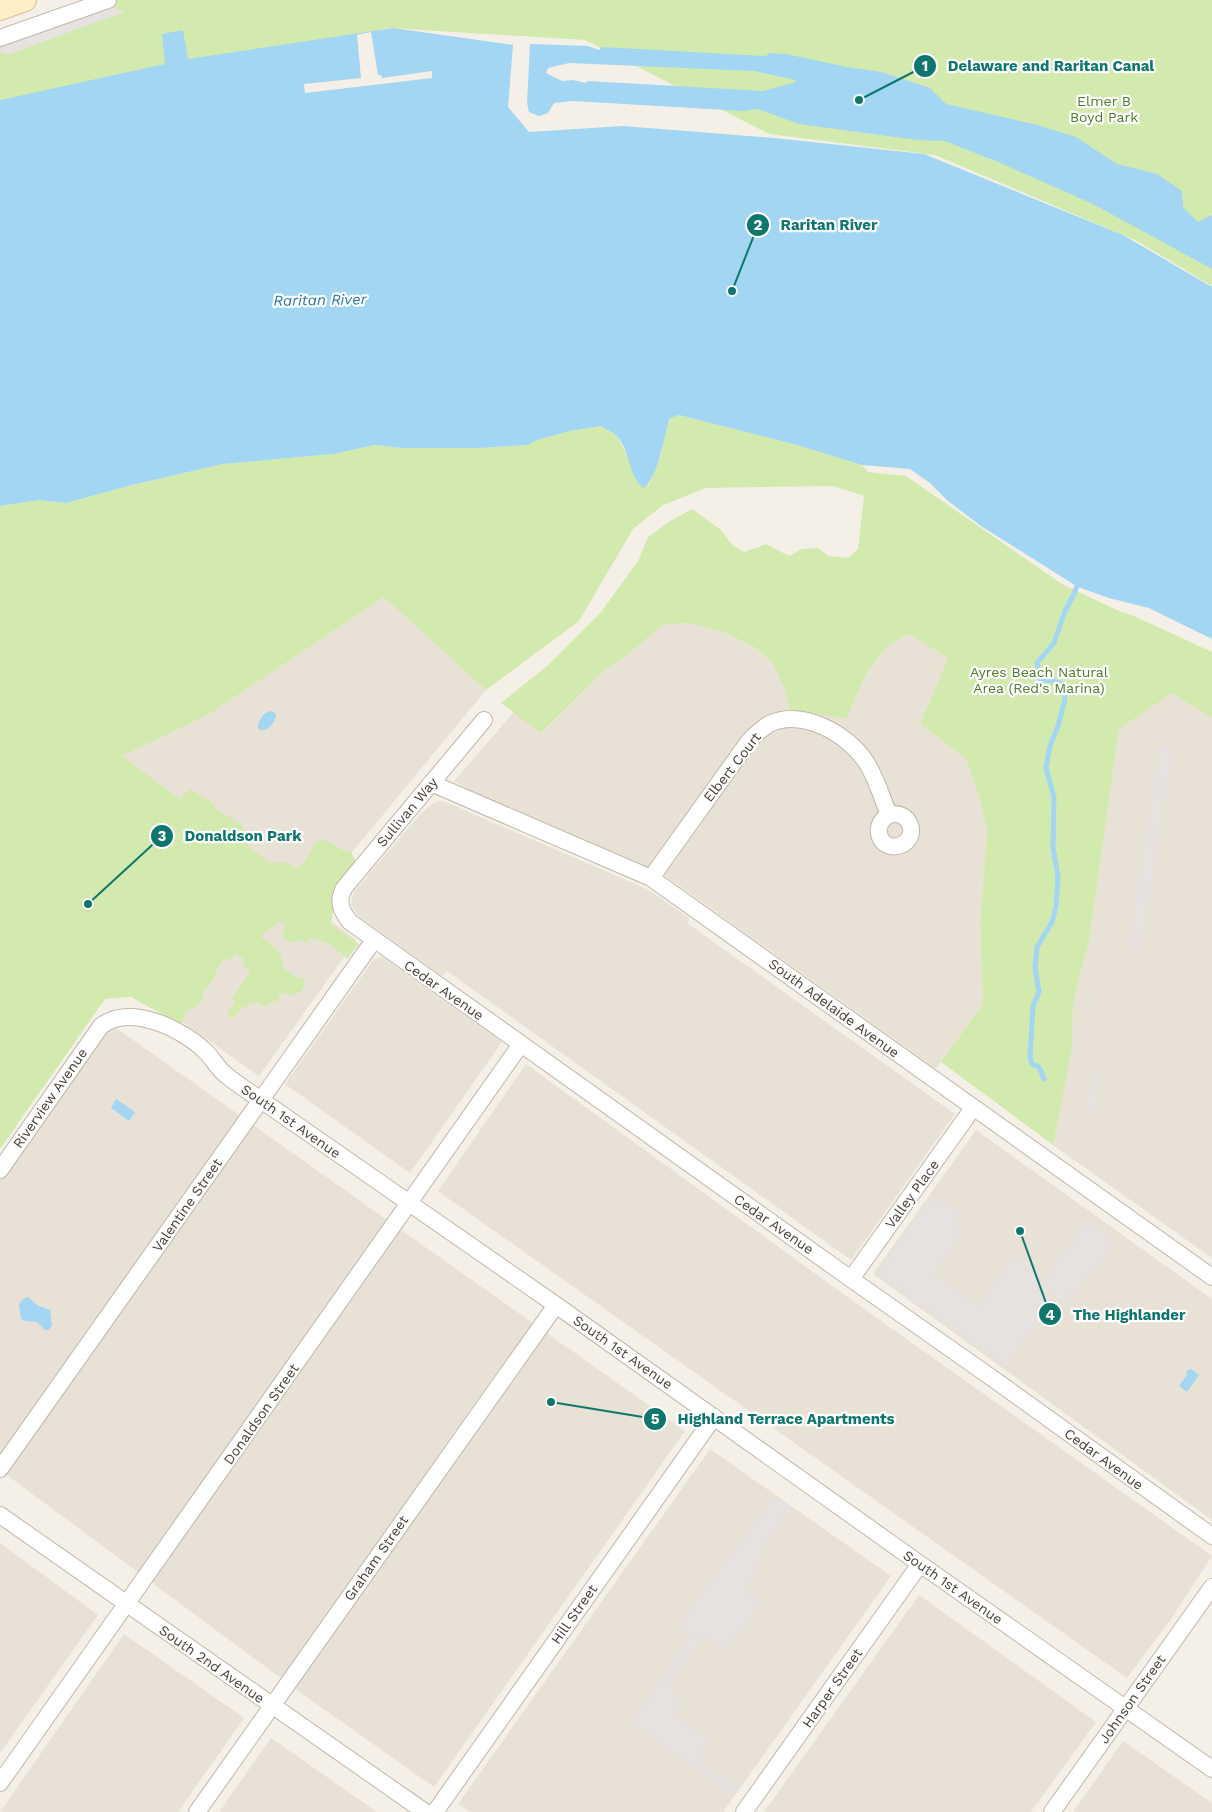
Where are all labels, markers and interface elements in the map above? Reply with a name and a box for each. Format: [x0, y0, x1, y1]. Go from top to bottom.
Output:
callout: Delaware and Raritan Canal [913, 51, 1164, 81]
text: 1 [922, 57, 928, 75]
text: Delaware and Raritan Canal [948, 57, 1154, 75]
park label: Elmer B Boyd Park [1070, 93, 1138, 125]
callout: Raritan River [746, 210, 887, 240]
text: 2 [754, 216, 763, 234]
text: Raritan River [781, 216, 878, 234]
water label: Raritan River [273, 290, 368, 310]
park label: Ayres Beach Natural Area (Red's Marina) [970, 664, 1109, 696]
street label: Elbert Court [700, 729, 764, 805]
street label: Sullivan Way [373, 773, 441, 850]
callout: Donaldson Park [149, 821, 311, 851]
text: 3 [158, 827, 167, 845]
text: Donaldson Park [184, 827, 302, 845]
street label: South Adelaide Avenue [766, 955, 902, 1061]
street label: Cedar Avenue [401, 957, 487, 1023]
street label: Riverview Avenue [10, 1045, 90, 1151]
street label: South 1st Avenue [238, 1081, 344, 1161]
street label: Valentine Street [149, 1155, 225, 1255]
street label: Valley Place [882, 1157, 942, 1231]
street label: Cedar Avenue [731, 1191, 817, 1257]
callout: The Highlander [1037, 1299, 1195, 1329]
text: 4 [1045, 1306, 1055, 1324]
text: The Highlander [1073, 1306, 1186, 1324]
street label: South 1st Avenue [570, 1312, 676, 1392]
street label: Donaldson Street [220, 1360, 302, 1468]
callout: Highland Terrace Apartments [642, 1404, 905, 1434]
text: 5 [651, 1410, 660, 1428]
text: Highland Terrace Apartments [678, 1410, 894, 1428]
street label: Cedar Avenue [1061, 1425, 1147, 1493]
street label: Graham Street [341, 1512, 411, 1604]
street label: South 1st Avenue [900, 1547, 1006, 1627]
street label: Hill Street [548, 1581, 600, 1647]
street label: South 2nd Avenue [156, 1622, 268, 1706]
street label: Harper Street [799, 1645, 865, 1731]
street label: Johnson Street [1095, 1651, 1169, 1747]

